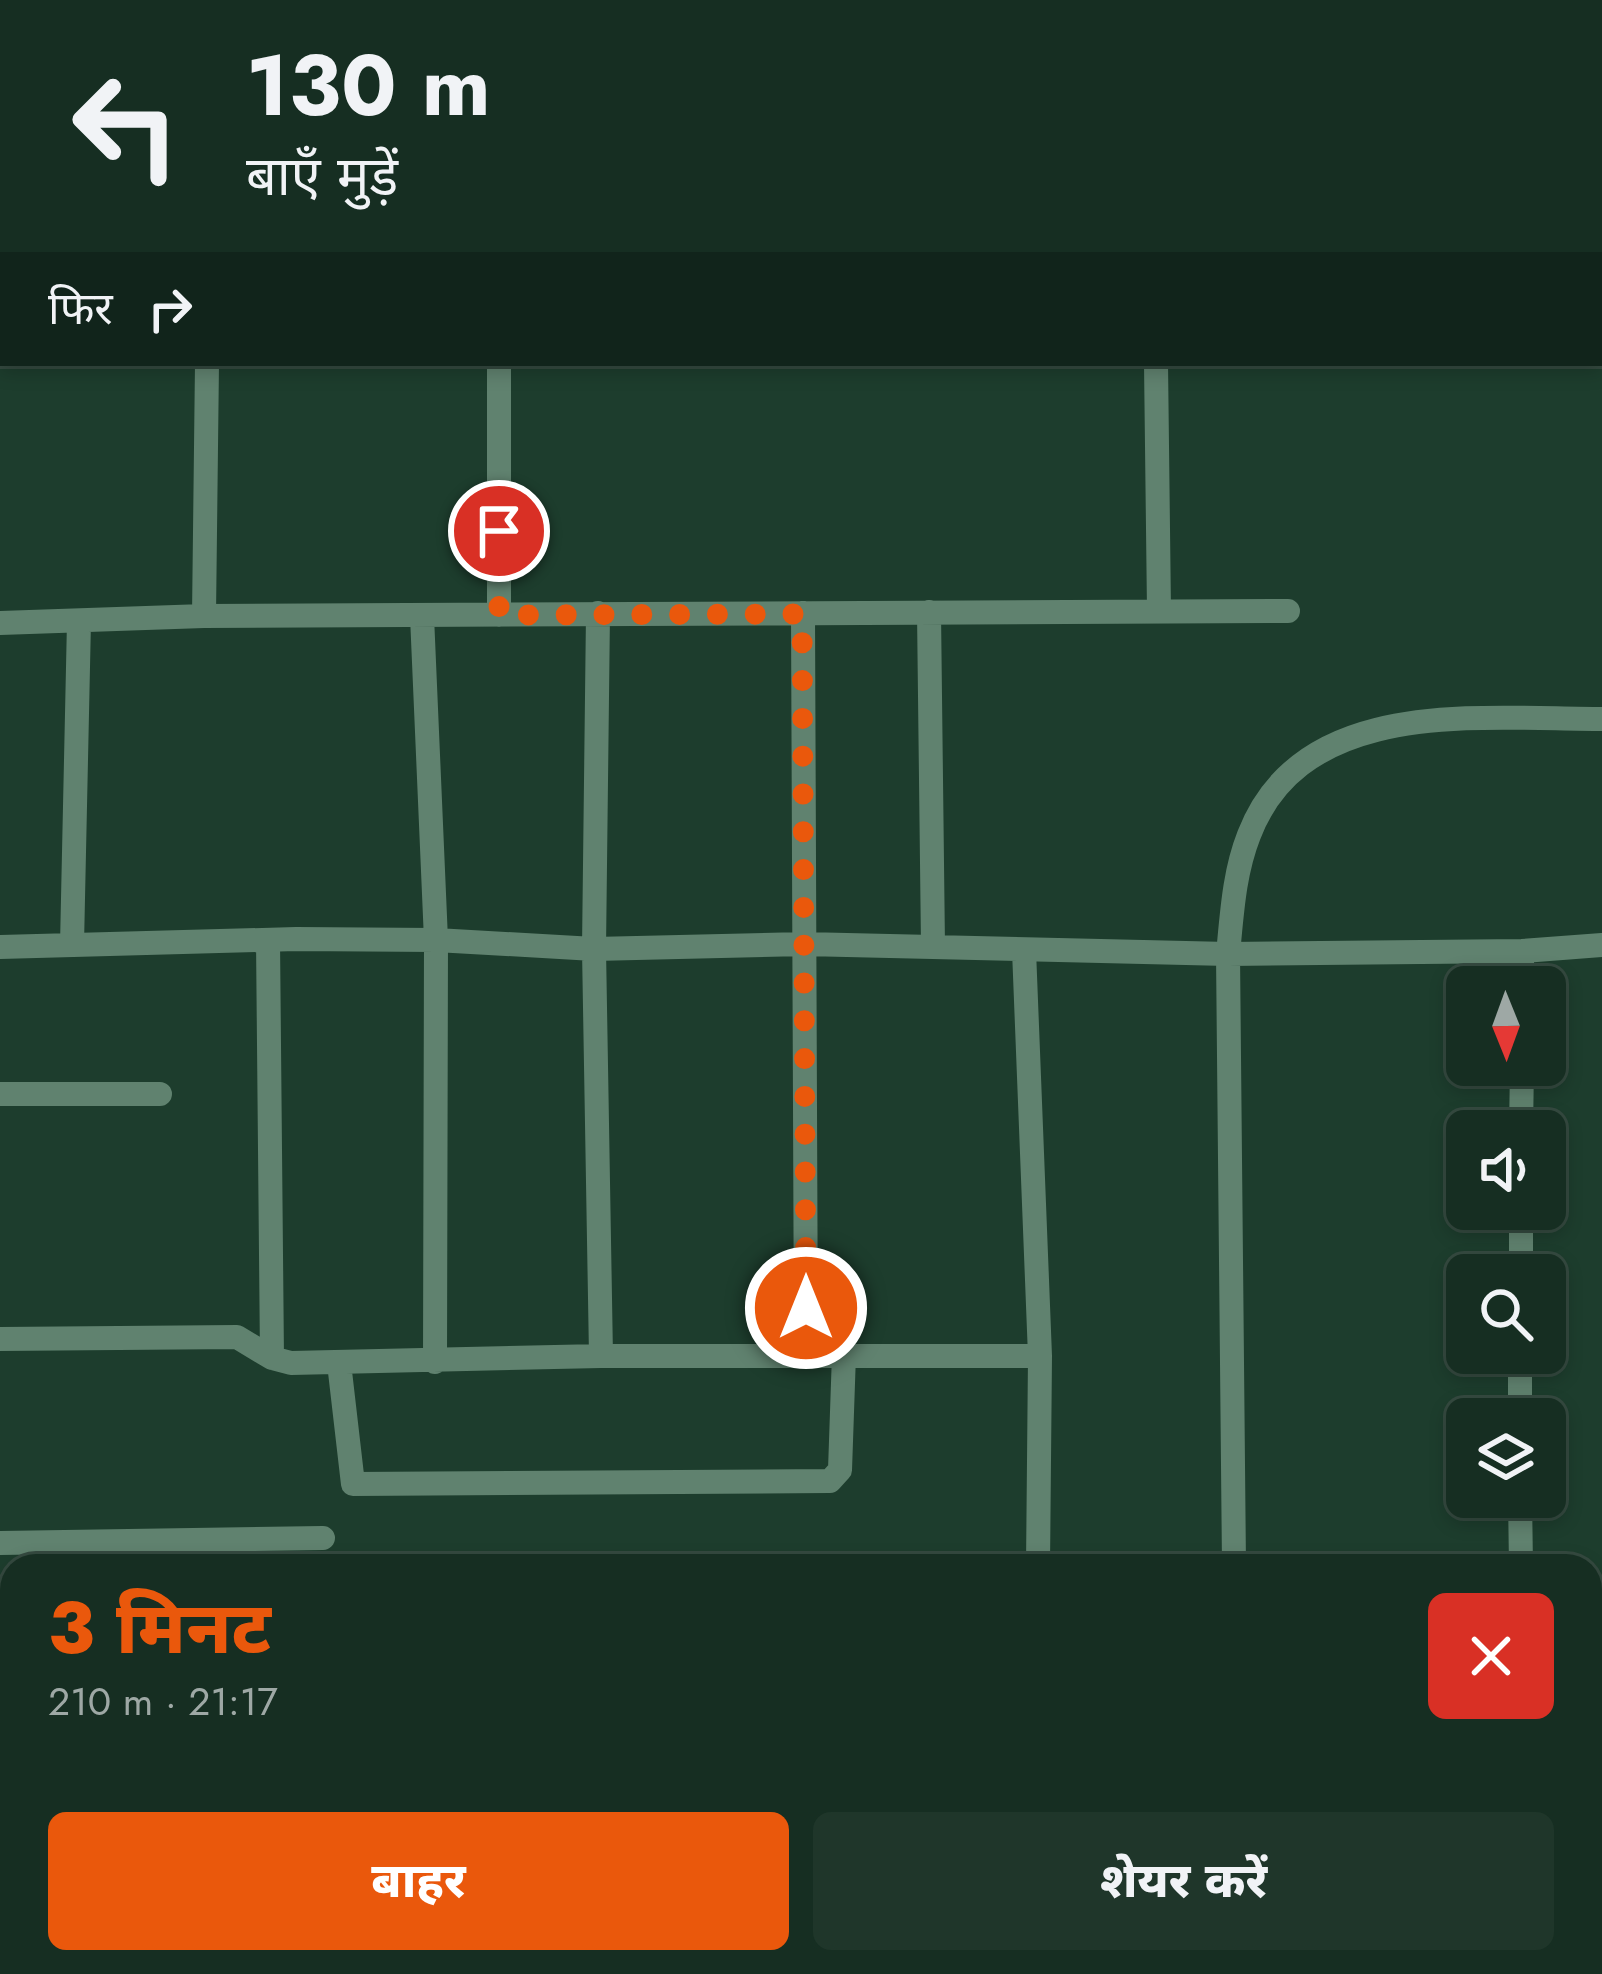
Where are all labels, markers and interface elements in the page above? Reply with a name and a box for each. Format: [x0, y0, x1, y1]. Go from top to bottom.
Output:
text: 130 m [246, 25, 491, 147]
icon: left [48, 48, 204, 204]
text: बाएँ मुड़ें [246, 137, 398, 215]
text: फिर [48, 276, 113, 341]
icon: right [137, 276, 203, 342]
pin [448, 480, 550, 582]
icon: arrive [466, 498, 532, 564]
north arrow [1446, 966, 1566, 1086]
map controls [1446, 966, 1566, 1518]
button: sound [1446, 1110, 1566, 1230]
position arrow [743, 1245, 869, 1371]
button: search [1446, 1254, 1566, 1374]
button: layers [1446, 1398, 1566, 1518]
text: 3 मिनट [48, 1576, 271, 1680]
button: close [1428, 1593, 1554, 1719]
text: 210 m · 21:17 [48, 1673, 278, 1730]
button: बाहर [48, 1812, 789, 1950]
button: शेयर करें [813, 1812, 1554, 1950]

